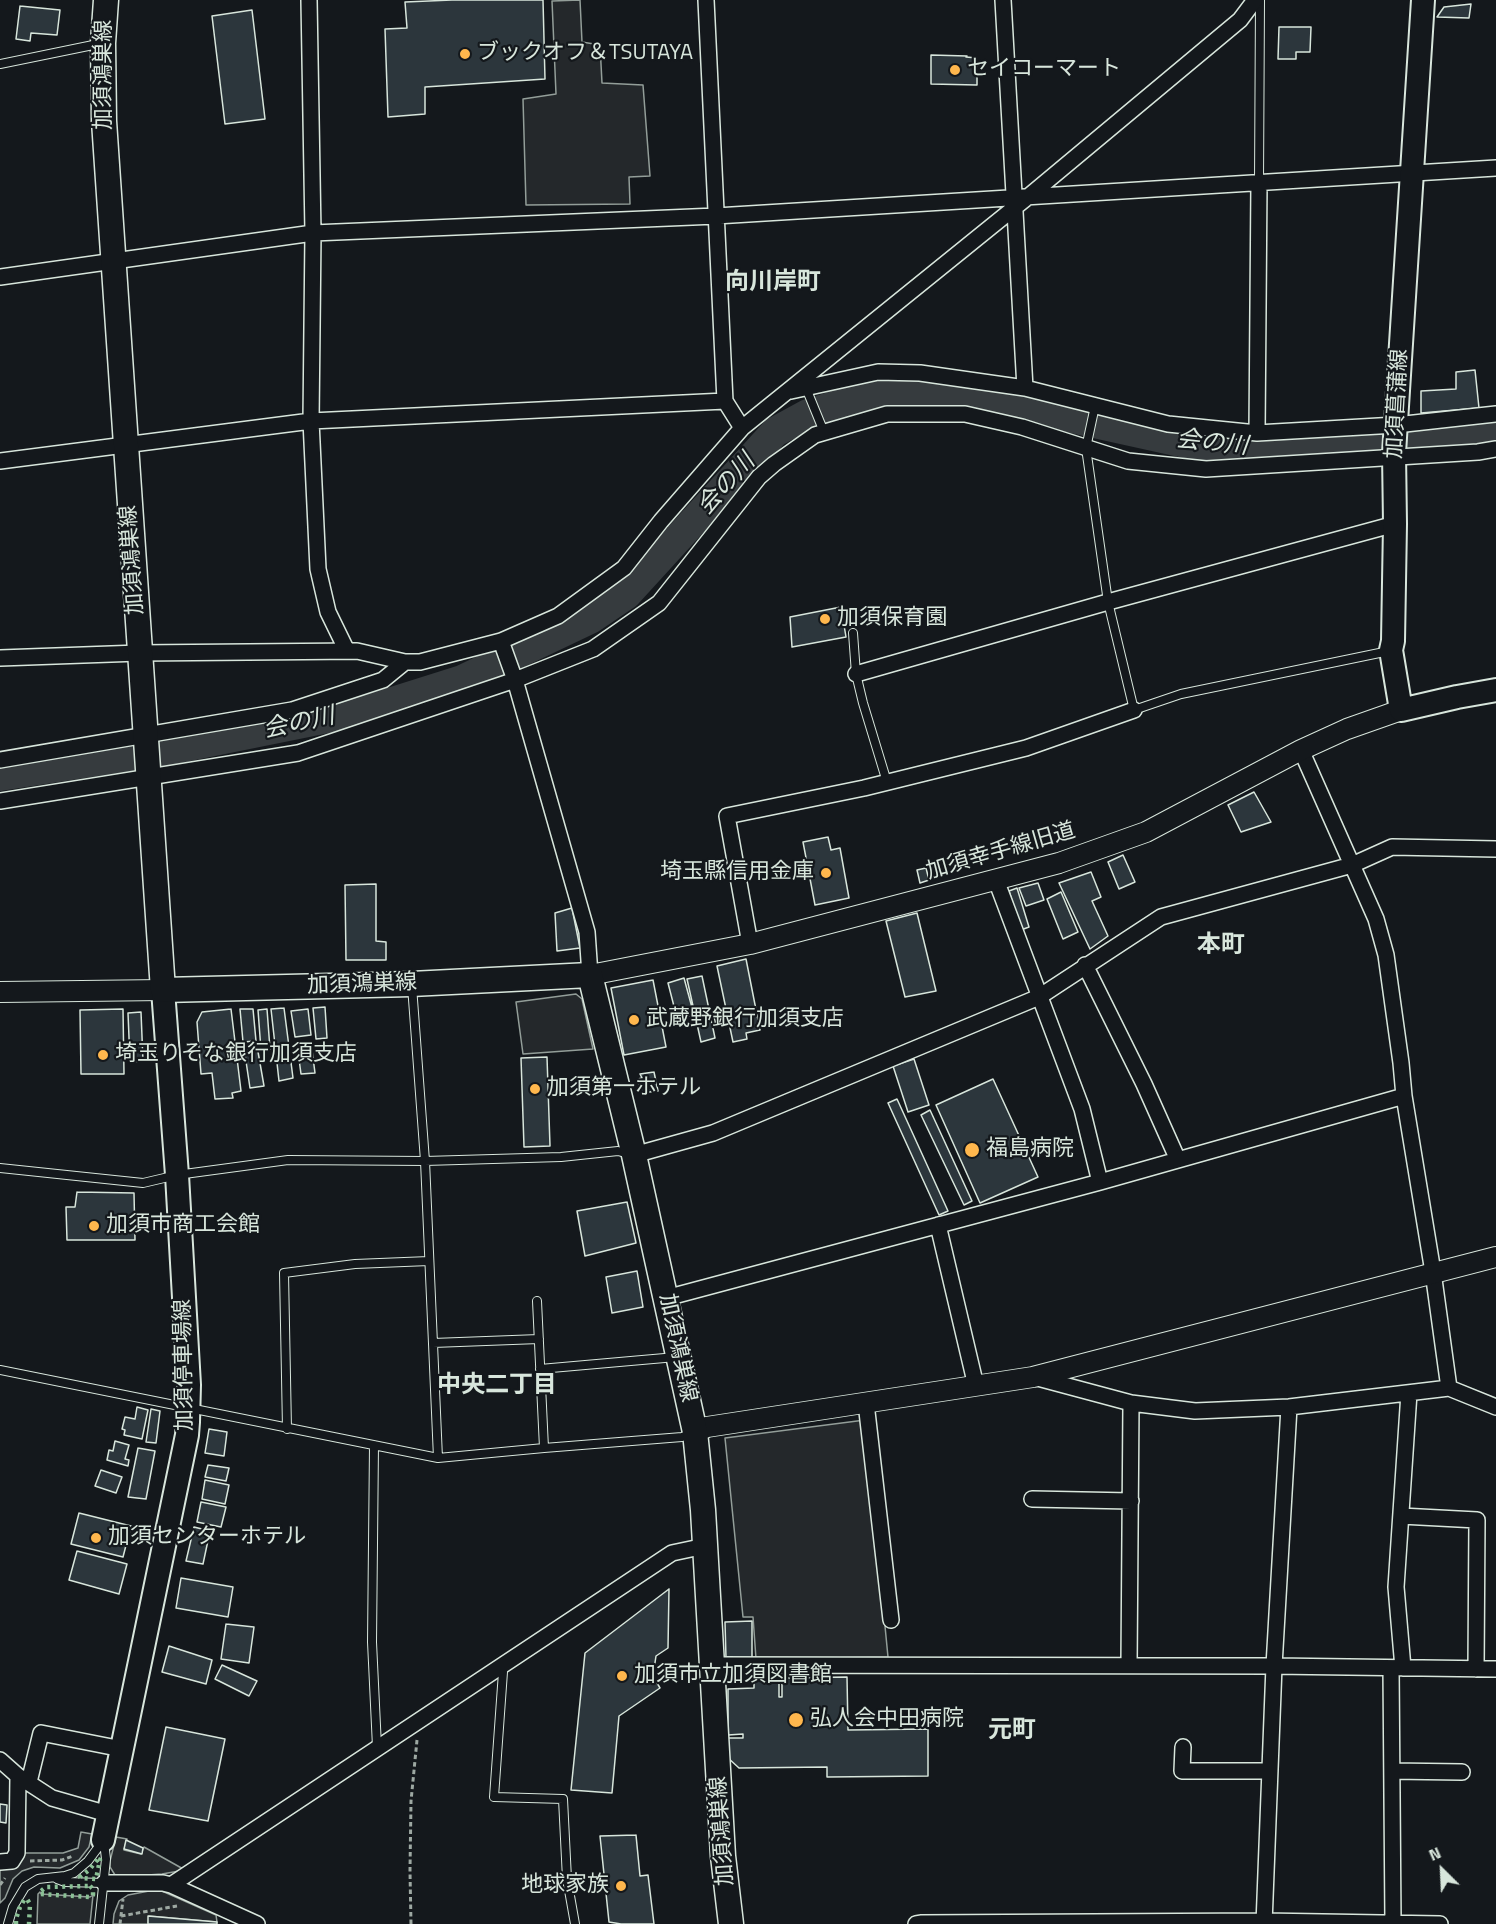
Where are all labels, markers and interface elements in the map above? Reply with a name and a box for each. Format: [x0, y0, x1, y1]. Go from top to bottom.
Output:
street label: 加須鴻巣線 [92, 20, 118, 130]
place label: ブックオフ＆TSUTAYA [477, 41, 693, 67]
marker: ブックオフ＆TSUTAYA [458, 47, 472, 61]
place label: セイコーマート [967, 57, 1121, 83]
marker: セイコーマート [948, 63, 962, 77]
district label: 向川岸町 [725, 269, 821, 297]
street label: 加須菖蒲線 [1382, 348, 1414, 460]
water label: 会の川 [1175, 426, 1249, 462]
water label: 会の川 [692, 449, 762, 521]
street label: 加須鴻巣線 [116, 504, 150, 616]
place label: 加須保育園 [837, 606, 947, 632]
marker: 加須保育園 [818, 612, 832, 626]
water label: 会の川 [261, 702, 337, 746]
street label: 加須幸手線旧道 [923, 818, 1079, 886]
place label: 埼玉縣信用金庫 [660, 860, 814, 886]
marker: 埼玉縣信用金庫 [819, 866, 833, 880]
district label: 本町 [1197, 932, 1245, 960]
street label: 加須鴻巣線 [307, 970, 417, 1000]
place label: 武蔵野銀行加須支店 [646, 1007, 844, 1033]
marker: 武蔵野銀行加須支店 [627, 1013, 641, 1027]
place label: 埼玉りそな銀行加須支店 [115, 1042, 357, 1068]
marker: 埼玉りそな銀行加須支店 [96, 1048, 110, 1062]
place label: 加須第一ホテル [547, 1076, 701, 1102]
marker: 加須第一ホテル [528, 1082, 542, 1096]
place label: 福島病院 [986, 1137, 1074, 1163]
marker: 福島病院 [963, 1141, 981, 1159]
place label: 加須市商工会館 [106, 1213, 260, 1239]
marker: 加須市商工会館 [87, 1219, 101, 1233]
street label: 加須鴻巣線 [653, 1291, 701, 1405]
street label: 加須停車場線 [171, 1299, 199, 1431]
district label: 中央二丁目 [437, 1372, 557, 1400]
place label: 加須センターホテル [108, 1525, 306, 1551]
marker: 加須センターホテル [89, 1531, 103, 1545]
place label: 加須市立加須図書館 [634, 1663, 832, 1689]
marker: 加須市立加須図書館 [615, 1669, 629, 1683]
place label: 弘人会中田病院 [810, 1707, 964, 1733]
marker: 弘人会中田病院 [787, 1711, 805, 1729]
district label: 元町 [988, 1717, 1036, 1745]
street label: 加須鴻巣線 [706, 1775, 740, 1887]
north arrow [1412, 1840, 1472, 1900]
text: N [1425, 1840, 1445, 1867]
place label: 地球家族 [521, 1873, 609, 1899]
marker: 地球家族 [614, 1879, 628, 1893]

